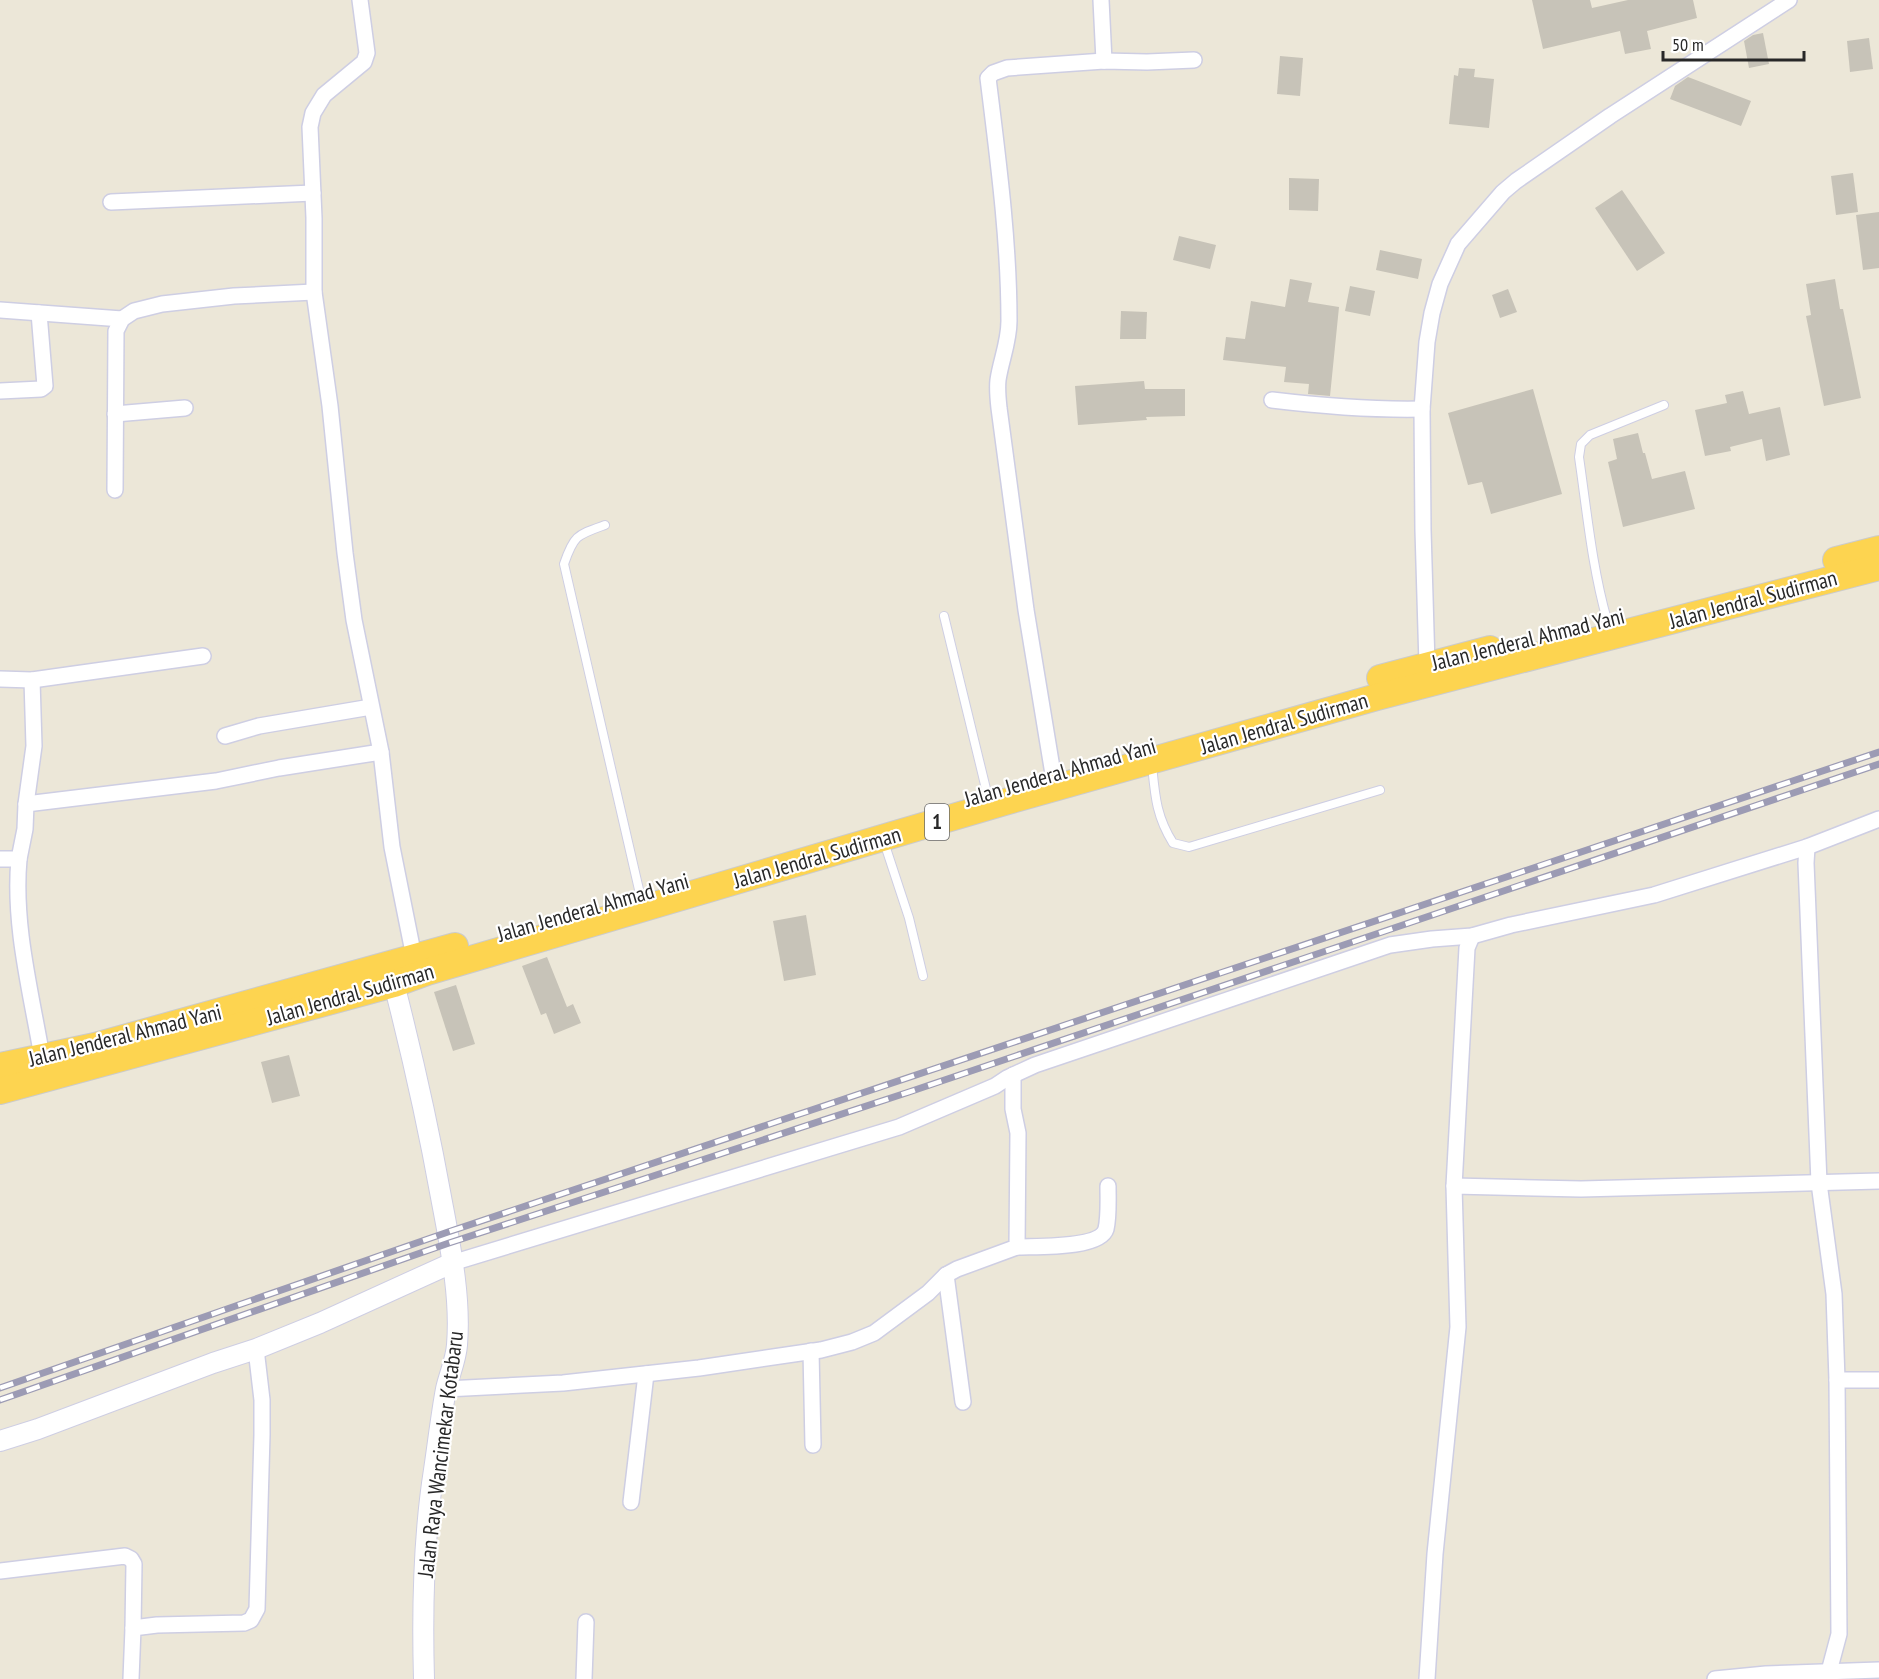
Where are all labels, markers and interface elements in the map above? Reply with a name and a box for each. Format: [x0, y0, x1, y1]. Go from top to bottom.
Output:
scale bar [1663, 24, 1804, 62]
text: 50 m [1672, 33, 1704, 56]
street label: Jalan Jendral Sudirman [1665, 563, 1840, 635]
street label: Jalan Jenderal Ahmad Yani [1428, 601, 1627, 677]
street label: Jalan Jendral Sudirman [1196, 686, 1371, 761]
street label: Jalan Jenderal Ahmad Yani [960, 731, 1159, 813]
road number: 1 [925, 804, 949, 840]
street label: Jalan Jendral Sudirman [729, 820, 904, 895]
street label: Jalan Jenderal Ahmad Yani [493, 866, 692, 948]
street label: Jalan Jendral Sudirman [262, 957, 437, 1032]
street label: Jalan Jenderal Ahmad Yani [25, 997, 224, 1073]
street label: Jalan Raya Wancimekar Kotabaru [411, 1329, 469, 1580]

